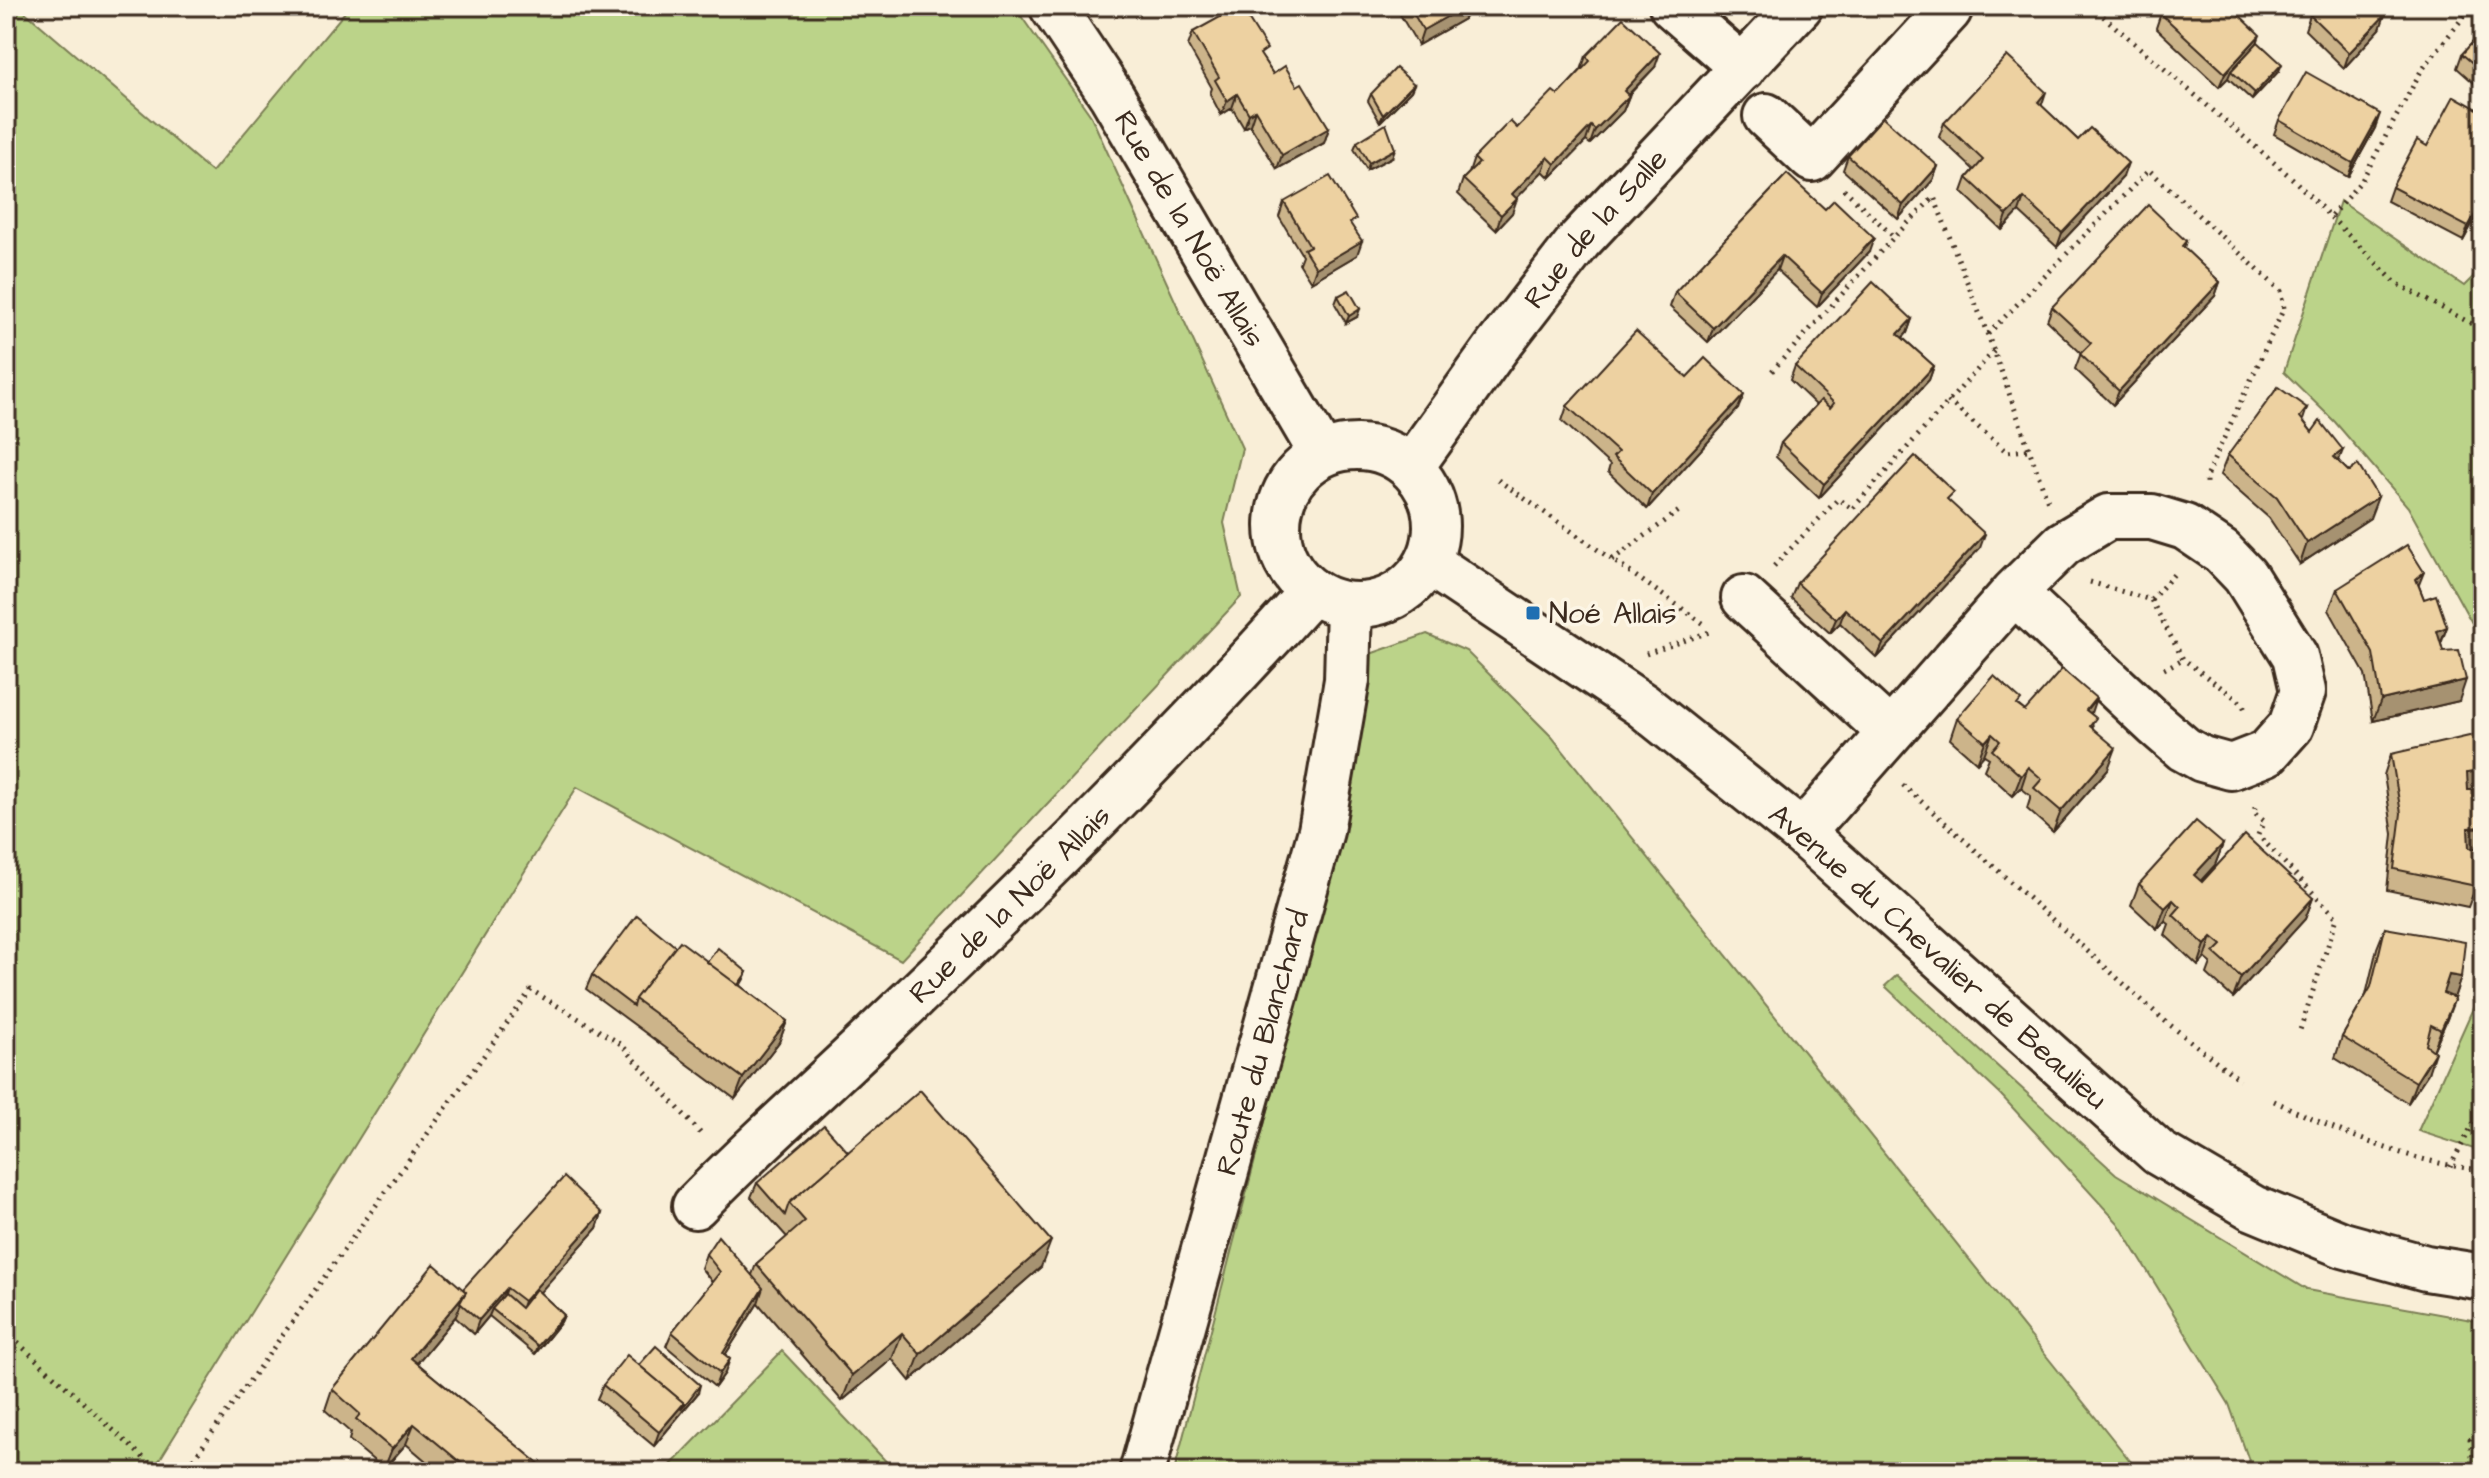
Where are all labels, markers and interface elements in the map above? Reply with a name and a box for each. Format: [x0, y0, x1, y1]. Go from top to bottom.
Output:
street label: Rue de la Noë Allais [1103, 103, 1275, 355]
street label: Rue de la Salle [1514, 139, 1678, 318]
place label: Noé Allais [1549, 593, 1676, 635]
marker: Noé Allais [1524, 604, 1542, 622]
street label: Avenue du Chevalier de Beaulieu [1759, 794, 2117, 1119]
street label: Rue de la Noë Allais [900, 796, 1121, 1014]
street label: Route du Blanchard [1206, 905, 1320, 1180]

